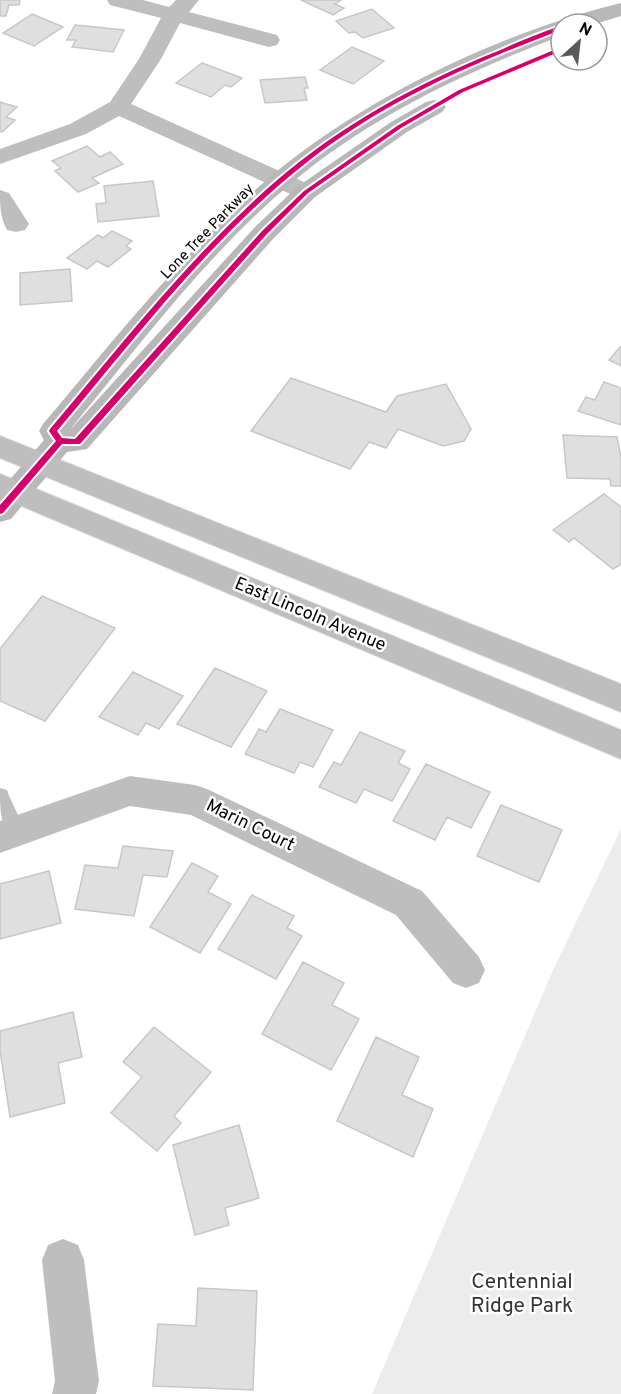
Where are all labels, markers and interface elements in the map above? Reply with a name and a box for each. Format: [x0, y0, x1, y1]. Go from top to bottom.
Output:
north arrow [549, 12, 609, 72]
text: N [575, 19, 595, 42]
street label: Lone Tree Parkway [157, 180, 259, 284]
street label: East Lincoln Avenue [231, 573, 389, 657]
street label: Marin Court [202, 795, 298, 857]
park label: Centennial Ridge Park [471, 1269, 573, 1320]

